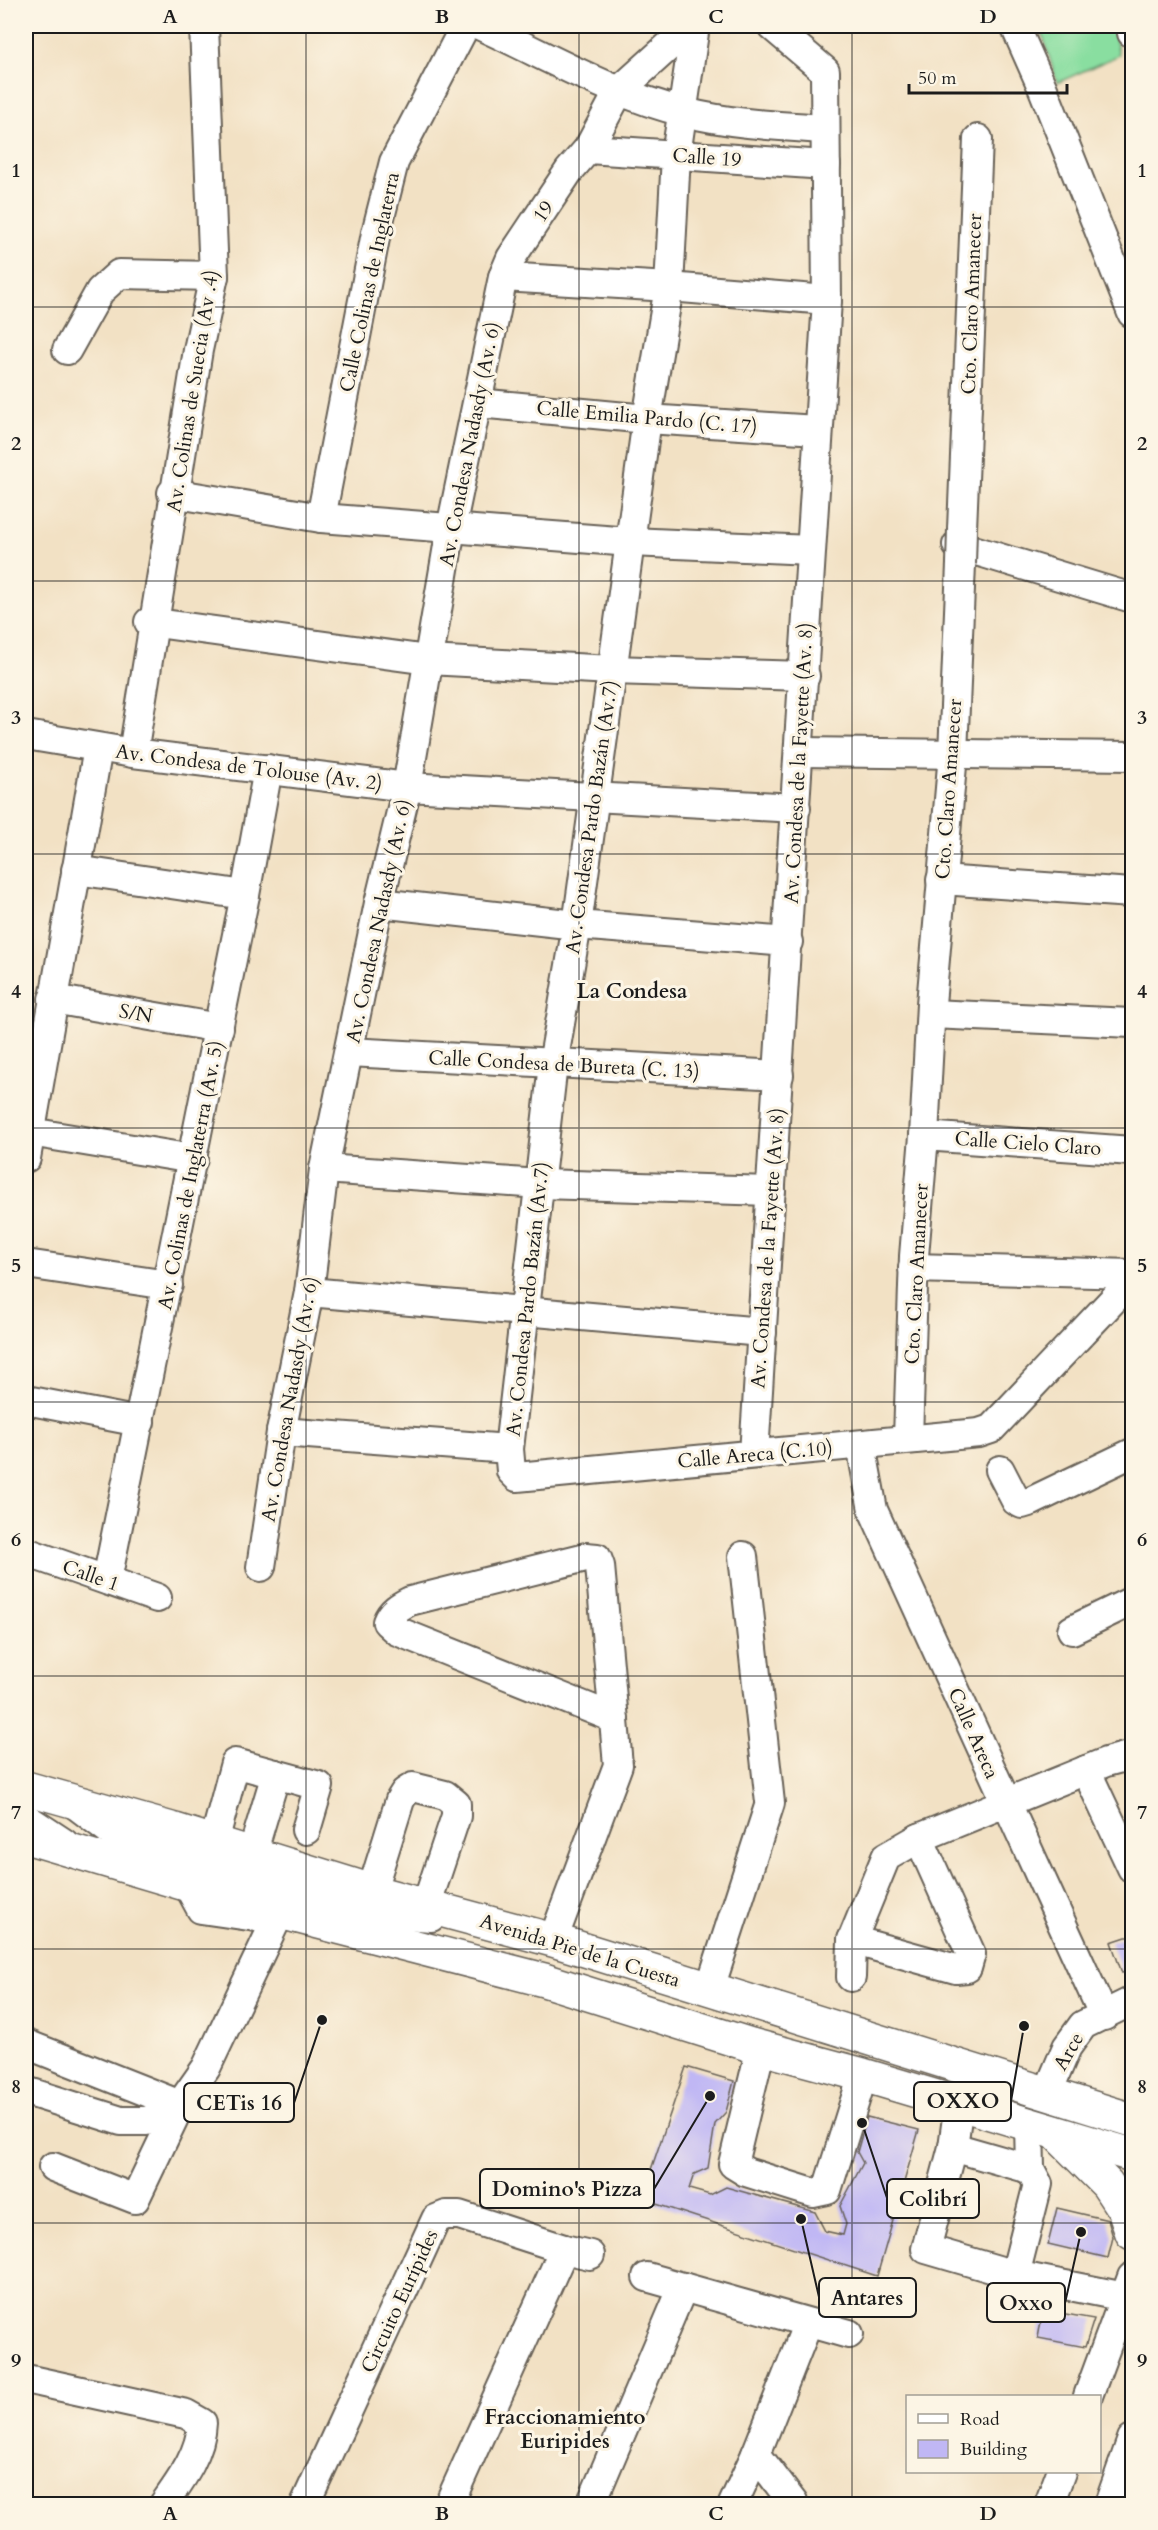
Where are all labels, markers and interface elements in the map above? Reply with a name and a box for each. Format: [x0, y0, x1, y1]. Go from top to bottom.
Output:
text: A [162, 3, 178, 30]
text: B [435, 3, 449, 30]
text: C [708, 3, 724, 30]
text: D [979, 3, 997, 30]
scale bar [909, 57, 1066, 95]
text: 50 m [918, 66, 957, 91]
street label: Calle 19 [672, 142, 742, 173]
text: 1 [11, 157, 21, 184]
text: 1 [1137, 157, 1147, 184]
street label: Calle Colinas de Inglaterra [333, 169, 406, 395]
street label: 19 [526, 195, 560, 227]
street label: Cto. Claro Amanecer [955, 212, 988, 395]
street label: Av. Colinas de Suecia (Av .4) [160, 268, 225, 514]
street label: Av. Condesa Nadasdy (Av. 6) [433, 319, 506, 569]
street label: Calle Emilia Pardo (C. 17) [535, 394, 759, 441]
text: 2 [11, 430, 21, 457]
text: 2 [1137, 430, 1147, 457]
street label: Av. Condesa de la Fayette (Av. 8) [778, 622, 819, 904]
street label: Av. Condesa Pardo Bazán (Av.7) [559, 678, 624, 956]
street label: Cto. Claro Amanecer [929, 697, 968, 880]
text: 3 [11, 704, 21, 731]
text: 3 [1137, 704, 1147, 731]
street label: Av. Condesa de Tolouse (Av. 2) [114, 738, 384, 797]
street label: Av. Condesa Nadasdy (Av. 6) [339, 797, 418, 1046]
district label: La Condesa [576, 977, 688, 1006]
text: 4 [11, 978, 21, 1005]
text: 4 [1137, 978, 1147, 1005]
street label: S/N [117, 997, 155, 1030]
street label: Av. Colinas de Inglaterra (Av. 5) [151, 1038, 230, 1312]
street label: Calle Condesa de Bureta (C. 13) [428, 1044, 700, 1085]
street label: Av. Condesa de la Fayette (Av. 8) [744, 1107, 791, 1389]
street label: Calle Cielo Claro [954, 1125, 1102, 1162]
street label: Av. Condesa Pardo Bazán (Av.7) [500, 1160, 555, 1438]
street label: Cto. Claro Amanecer [898, 1182, 935, 1365]
text: 5 [11, 1252, 21, 1279]
text: 5 [1137, 1252, 1147, 1279]
street label: Av. Condesa Nadasdy (Av. 6) [255, 1274, 324, 1524]
street label: Calle Areca (C.10) [676, 1434, 834, 1475]
text: 6 [11, 1526, 21, 1553]
text: 6 [1137, 1526, 1147, 1553]
street label: Calle 1 [59, 1553, 123, 1598]
street label: Calle Areca [941, 1683, 1006, 1783]
text: 7 [11, 1799, 21, 1826]
text: 7 [1137, 1799, 1147, 1826]
street label: Avenida Pie de la Cuesta [476, 1907, 684, 1994]
street label: Arce [1047, 2027, 1090, 2075]
text: 8 [11, 2073, 21, 2100]
text: 8 [1137, 2073, 1147, 2100]
callout: OXXO [914, 2082, 1011, 2121]
callout: CETis 16 [184, 2083, 294, 2122]
text: OXXO [927, 2087, 999, 2116]
text: CETis 16 [196, 2089, 282, 2118]
callout: Domino's Pizza [480, 2169, 654, 2208]
text: Domino's Pizza [492, 2175, 643, 2204]
callout: Colibrí [887, 2179, 979, 2218]
text: Colibrí [899, 2185, 968, 2214]
street label: Circuito Eurípides [354, 2225, 445, 2377]
callout: Antares [819, 2278, 916, 2317]
callout: Oxxo [987, 2283, 1065, 2322]
text: Antares [831, 2284, 903, 2313]
text: Oxxo [999, 2289, 1053, 2318]
text: 9 [11, 2347, 21, 2374]
text: 9 [1137, 2347, 1147, 2374]
legend [906, 2395, 1101, 2473]
district label: Fraccionamiento Euripides [485, 2403, 645, 2456]
text: Road [960, 2407, 1000, 2432]
text: Building [960, 2437, 1028, 2462]
text: A [162, 2500, 178, 2527]
text: B [435, 2500, 449, 2527]
text: C [708, 2500, 724, 2527]
text: D [979, 2500, 997, 2527]

